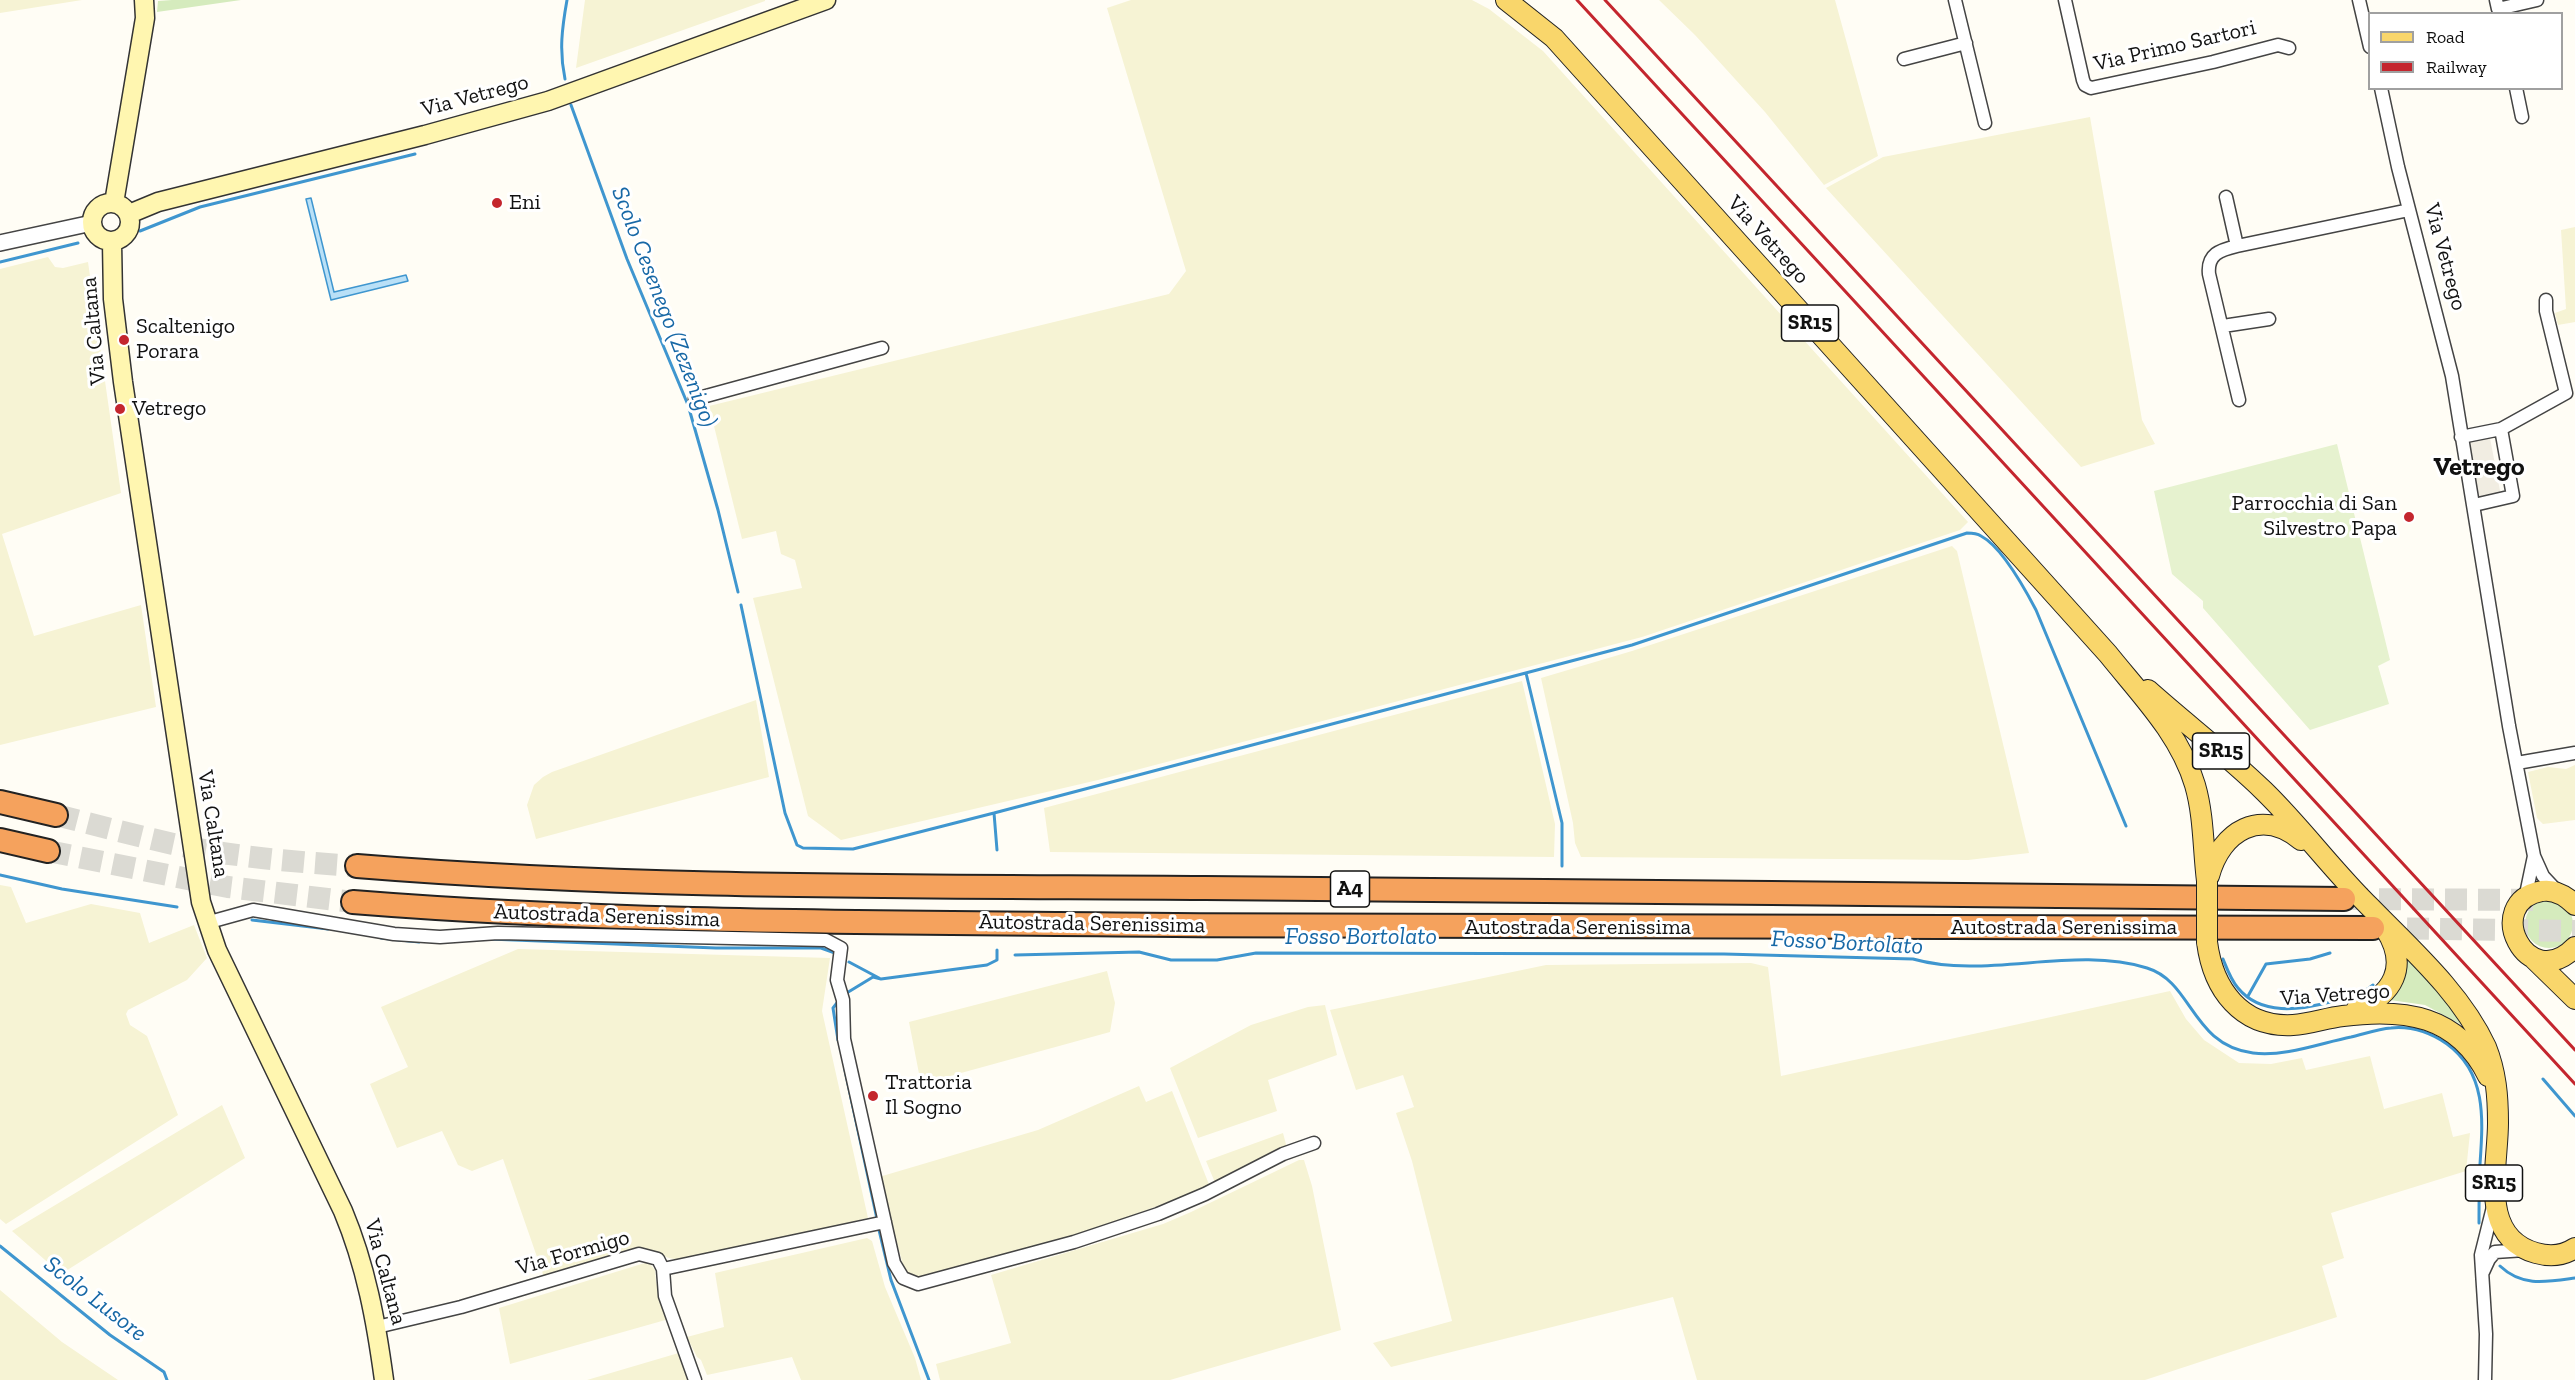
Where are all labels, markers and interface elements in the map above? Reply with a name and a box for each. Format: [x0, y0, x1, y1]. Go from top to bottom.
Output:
legend [2368, 12, 2563, 90]
street label: Via Primo Sartori [2091, 15, 2259, 77]
text: Road [2426, 26, 2465, 48]
text: Railway [2426, 56, 2487, 78]
street label: Via Vetrego [419, 69, 531, 123]
water label: Scolo Cesenego (Zezenigo) [605, 183, 723, 431]
place label: Eni [509, 190, 541, 216]
street label: Via Vetrego [1721, 190, 1815, 290]
marker: Eni [490, 196, 504, 210]
street label: Via Vetrego [2418, 201, 2472, 313]
street label: Via Caltana [76, 276, 112, 386]
road number: SR15 [1782, 305, 1838, 341]
place label: Scaltenigo Porara [136, 314, 235, 366]
marker: Scaltenigo Porara [117, 333, 131, 347]
place label: Vetrego [132, 396, 206, 422]
marker: Vetrego [113, 402, 127, 416]
district label: Vetrego [2433, 452, 2525, 484]
place label: Parrocchia di San Silvestro Papa [2231, 491, 2397, 542]
marker: Parrocchia di San Silvestro Papa [2402, 510, 2416, 524]
road number: SR15 [2192, 733, 2250, 769]
street label: Via Caltana [191, 768, 235, 880]
road number: A4 [1330, 871, 1370, 907]
street label: Autostrada Serenissima [493, 899, 721, 933]
street label: Autostrada Serenissima [979, 909, 1205, 939]
street label: Autostrada Serenissima [1465, 915, 1691, 941]
street label: Autostrada Serenissima [1951, 915, 2177, 941]
water label: Fosso Bortolato [1285, 923, 1437, 951]
water label: Fosso Bortolato [1770, 925, 1924, 961]
street label: Via Vetrego [2279, 978, 2391, 1012]
place label: Trattoria Il Sogno [885, 1070, 972, 1122]
marker: Trattoria Il Sogno [866, 1089, 880, 1103]
road number: SR15 [2466, 1165, 2522, 1201]
street label: Via Caltana [358, 1216, 412, 1328]
street label: Via Formigo [513, 1224, 633, 1282]
water label: Scolo Lusore [38, 1250, 152, 1348]

